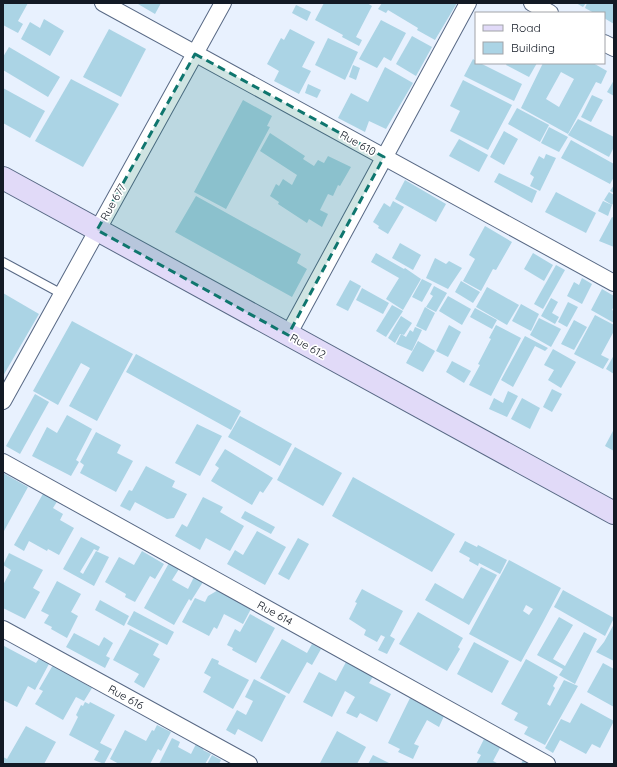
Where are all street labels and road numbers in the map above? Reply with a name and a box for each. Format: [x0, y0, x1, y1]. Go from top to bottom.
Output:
street label: Rue 610 [337, 127, 379, 159]
street label: Rue 677 [97, 181, 129, 223]
street label: Rue 612 [288, 330, 328, 362]
street label: Rue 614 [255, 598, 295, 629]
street label: Rue 616 [106, 682, 146, 713]

